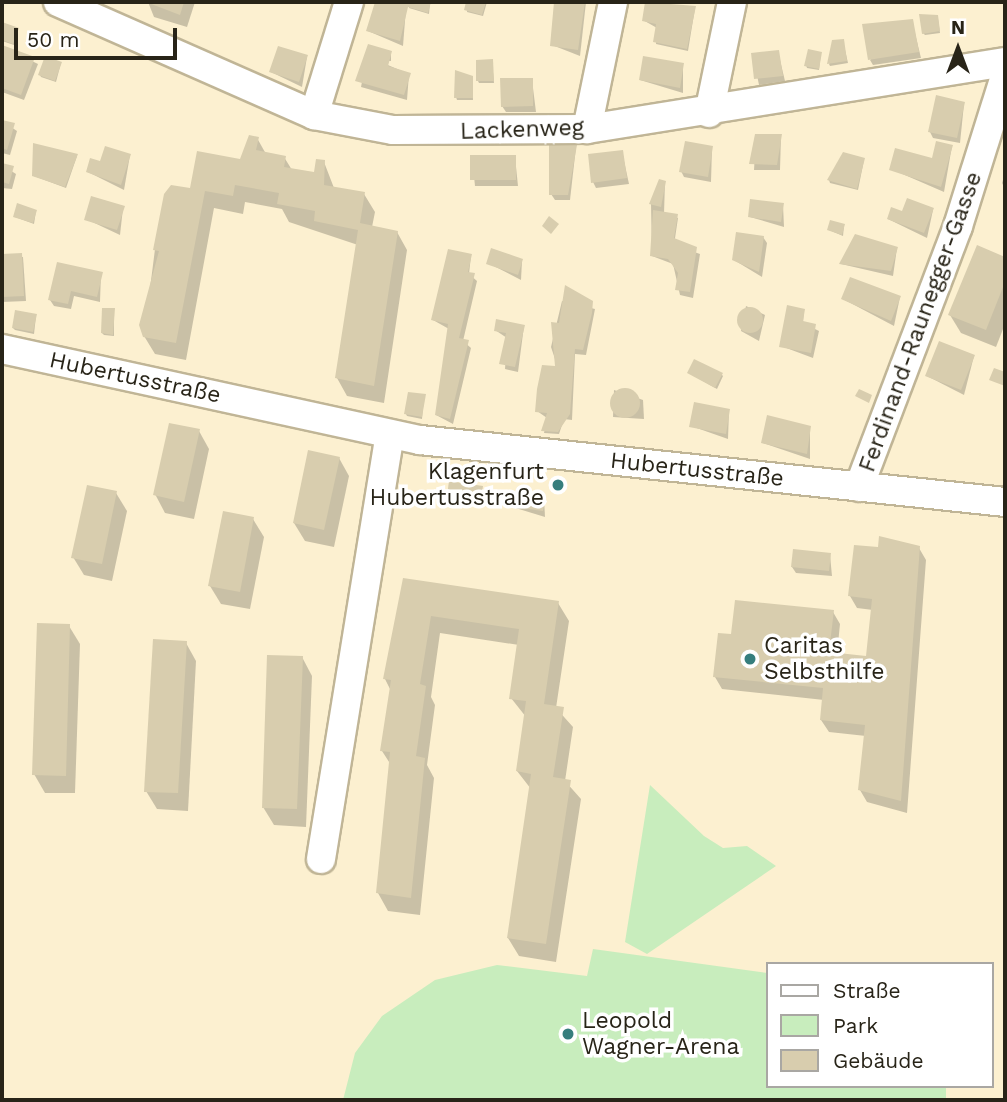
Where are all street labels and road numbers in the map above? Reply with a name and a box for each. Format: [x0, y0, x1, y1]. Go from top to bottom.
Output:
street label: Lackenweg [460, 114, 584, 146]
street label: Ferdinand-Raunegger-Gasse [854, 168, 988, 476]
street label: Hubertusstraße [47, 346, 223, 410]
street label: Hubertusstraße [609, 447, 785, 493]

